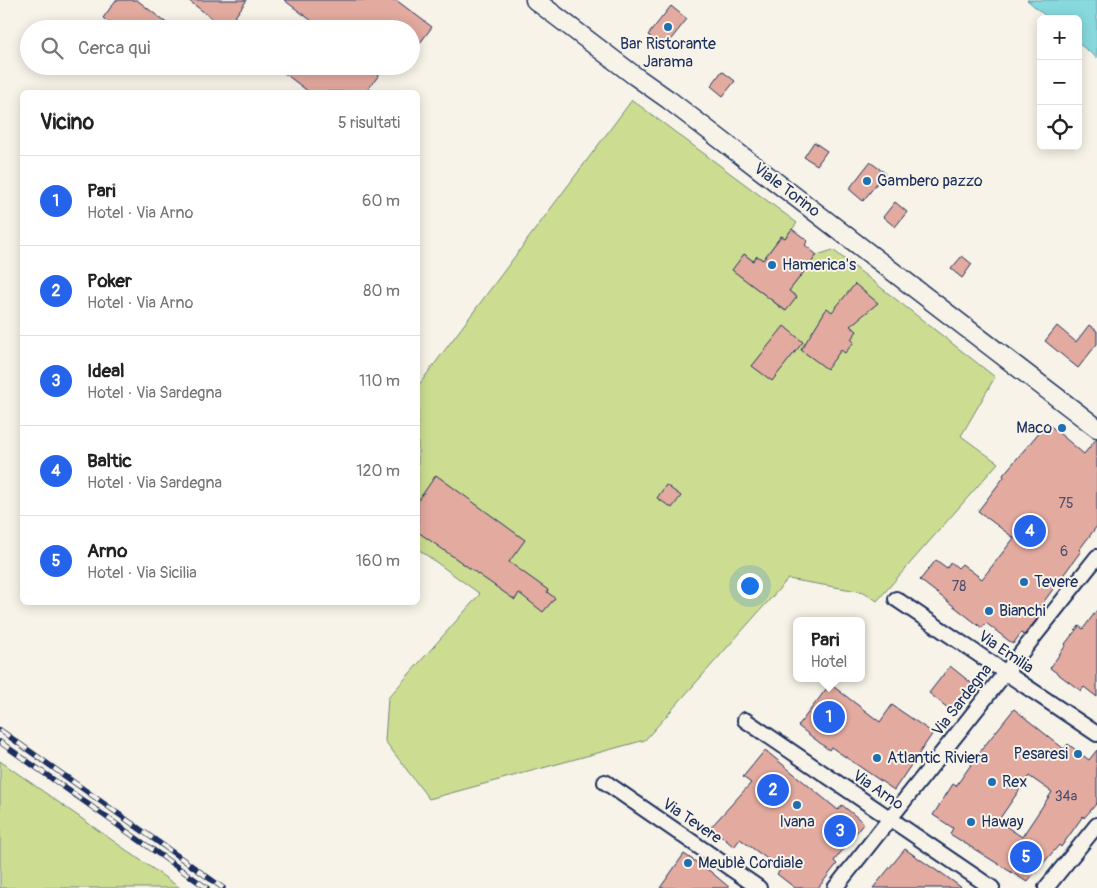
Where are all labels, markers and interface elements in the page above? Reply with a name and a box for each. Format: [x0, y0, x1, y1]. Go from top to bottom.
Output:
map controls [1037, 15, 1082, 150]
button: + [1037, 15, 1082, 60]
search box [20, 20, 420, 75]
marker: Bar Ristorante Jarama [662, 21, 674, 33]
icon: search [38, 34, 66, 62]
place label: Bar Ristorante Jarama [620, 34, 716, 72]
text: Cerca qui [78, 36, 150, 60]
button: − [1037, 60, 1082, 105]
button: locate [1037, 105, 1082, 150]
text: Vicino [40, 109, 94, 136]
text: 5 risultati [338, 113, 400, 133]
street label: Viale Torino [750, 158, 825, 222]
place label: Gambero pazzo [877, 171, 983, 191]
marker: Gambero pazzo [861, 175, 873, 187]
text: Pari [87, 179, 116, 203]
text: 1 [53, 191, 59, 211]
text: 60 m [362, 191, 400, 211]
text: Hotel · Via Arno [87, 203, 193, 223]
place label: Hamerica's [782, 255, 856, 275]
marker: Hamerica's [766, 259, 778, 271]
text: Poker [87, 269, 132, 293]
text: 2 [52, 281, 60, 301]
text: 80 m [363, 281, 400, 301]
text: Hotel · Via Arno [87, 293, 193, 313]
text: Ideal [87, 359, 125, 383]
text: 3 [52, 371, 60, 391]
text: 110 m [359, 371, 400, 391]
text: Hotel · Via Sardegna [87, 383, 222, 403]
place label: Maco [1016, 418, 1052, 438]
marker: Maco [1056, 422, 1068, 434]
text: Baltic [87, 449, 132, 473]
text: 4 [51, 461, 61, 481]
text: 120 m [356, 461, 400, 481]
text: Hotel · Via Sardegna [87, 473, 222, 493]
house number: 75 [1059, 495, 1074, 512]
pin: 4 [1014, 512, 1046, 550]
text: Arno [87, 539, 127, 563]
house number: 6 [1060, 543, 1068, 560]
text: 5 [52, 551, 60, 571]
text: 160 m [356, 551, 400, 571]
text: Hotel · Via Sicilia [87, 563, 197, 583]
place label: Tevere [1034, 572, 1078, 592]
your location [737, 573, 763, 599]
marker: Tevere [1018, 576, 1030, 588]
house number: 78 [952, 578, 966, 595]
place label: Bianchi [999, 601, 1046, 621]
marker: Bianchi [983, 605, 995, 617]
popup [793, 617, 865, 682]
street label: Via Emilia [974, 626, 1038, 678]
text: Pari [811, 628, 839, 652]
text: Hotel [811, 652, 847, 672]
street label: Via Sardegna [928, 660, 996, 740]
pin: 1 [813, 698, 845, 736]
place label: Pesaresi [1013, 744, 1068, 764]
place label: Atlantic Riviera [887, 748, 988, 768]
marker: Pesaresi [1072, 748, 1084, 760]
marker: Atlantic Riviera [871, 752, 883, 764]
street label: Via Arno [849, 766, 908, 815]
pin: 2 [757, 771, 789, 809]
place label: Rex [1002, 772, 1027, 792]
marker: Rex [986, 776, 998, 788]
house number: 34a [1055, 788, 1077, 805]
street label: Via Tevere [658, 794, 726, 848]
marker: Ivana [791, 799, 803, 811]
place label: Ivana [779, 812, 815, 832]
pin: 3 [824, 812, 856, 850]
place label: Haway [981, 812, 1024, 832]
marker: Haway [965, 816, 977, 828]
pin: 5 [1010, 838, 1042, 876]
place label: Meublè Cordiale [698, 853, 803, 873]
marker: Meublè Cordiale [682, 857, 694, 869]

